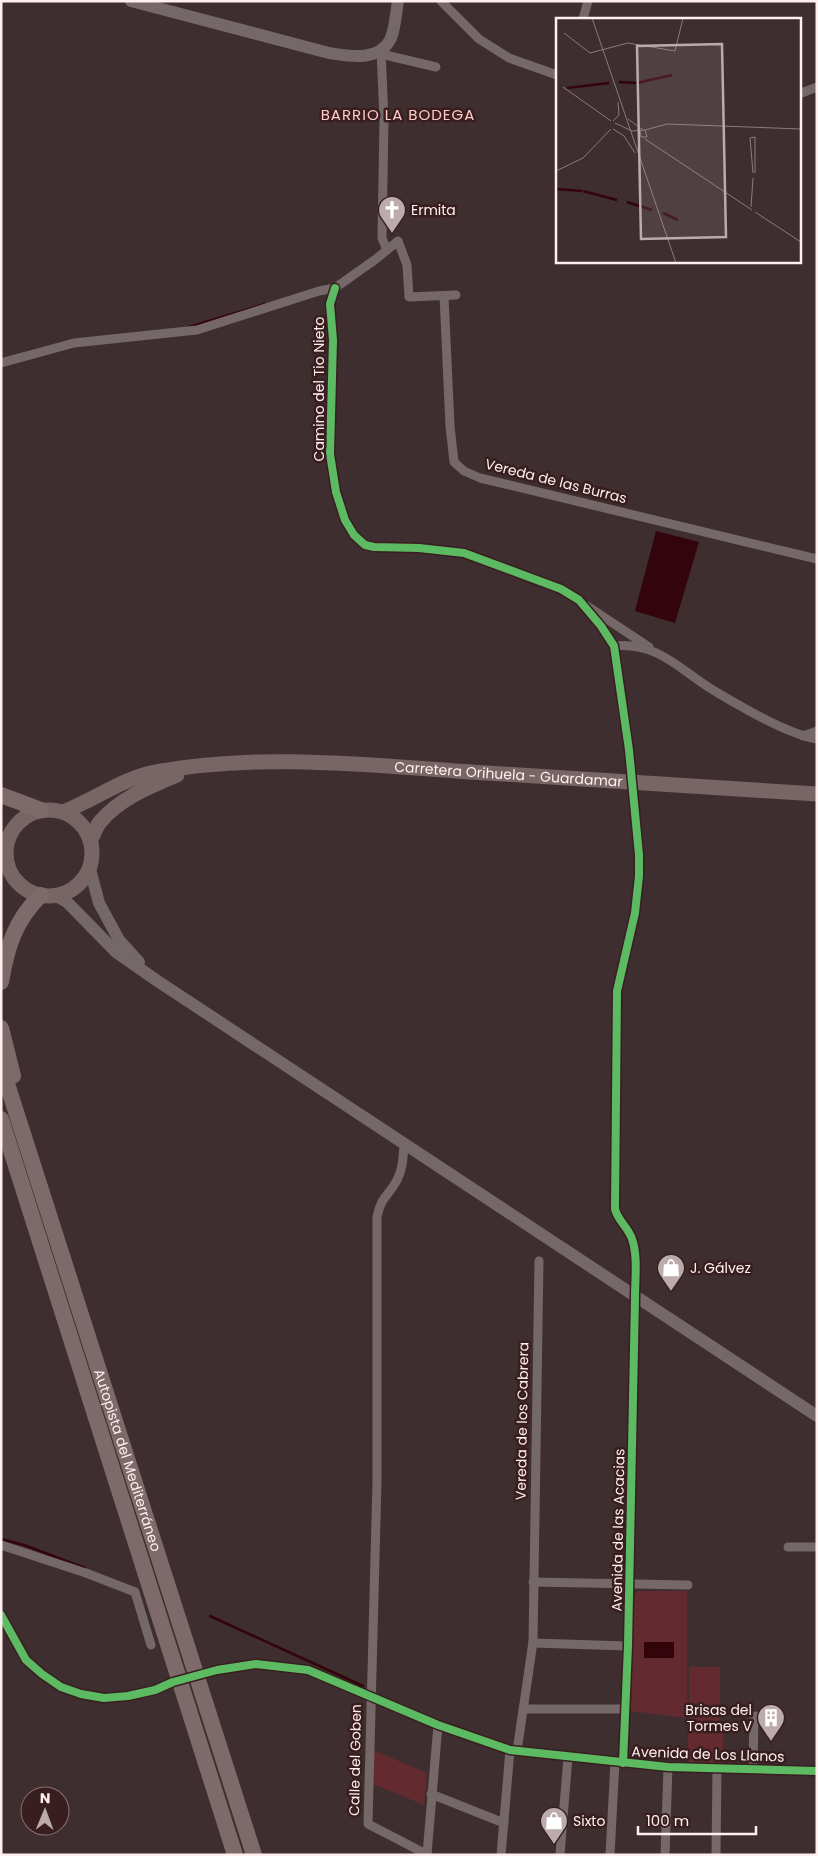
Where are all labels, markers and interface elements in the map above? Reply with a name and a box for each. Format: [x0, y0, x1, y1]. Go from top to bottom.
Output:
inset map [556, 18, 800, 262]
district label: BARRIO LA BODEGA [321, 104, 475, 125]
church icon: Ermita [377, 195, 407, 234]
place label: Ermita [411, 200, 456, 220]
street label: Camino del Tio Nieto [309, 317, 329, 461]
street label: Vereda de las Burras [483, 454, 629, 508]
street label: Carretera Orihuela - Guardamar [394, 756, 623, 792]
shop icon: J. Gálvez [656, 1253, 686, 1292]
place label: J. Gálvez [690, 1258, 751, 1278]
street label: Vereda de los Cabrera [511, 1342, 533, 1500]
street label: Autopista del Mediterráneo [89, 1366, 166, 1554]
street label: Avenida de las Acacias [607, 1448, 629, 1612]
place label: Brisas del Tormes V [685, 1700, 753, 1736]
building icon: Brisas del Tormes V [756, 1703, 786, 1742]
street label: Calle del Goben [344, 1704, 366, 1816]
street label: Avenida de Los Llanos [631, 1741, 785, 1767]
north arrow [20, 1786, 70, 1836]
text: N [40, 1788, 51, 1808]
scale bar [638, 1804, 756, 1836]
shop icon: Sixto [539, 1806, 569, 1845]
text: 100 m [646, 1810, 689, 1831]
place label: Sixto [573, 1811, 605, 1831]

